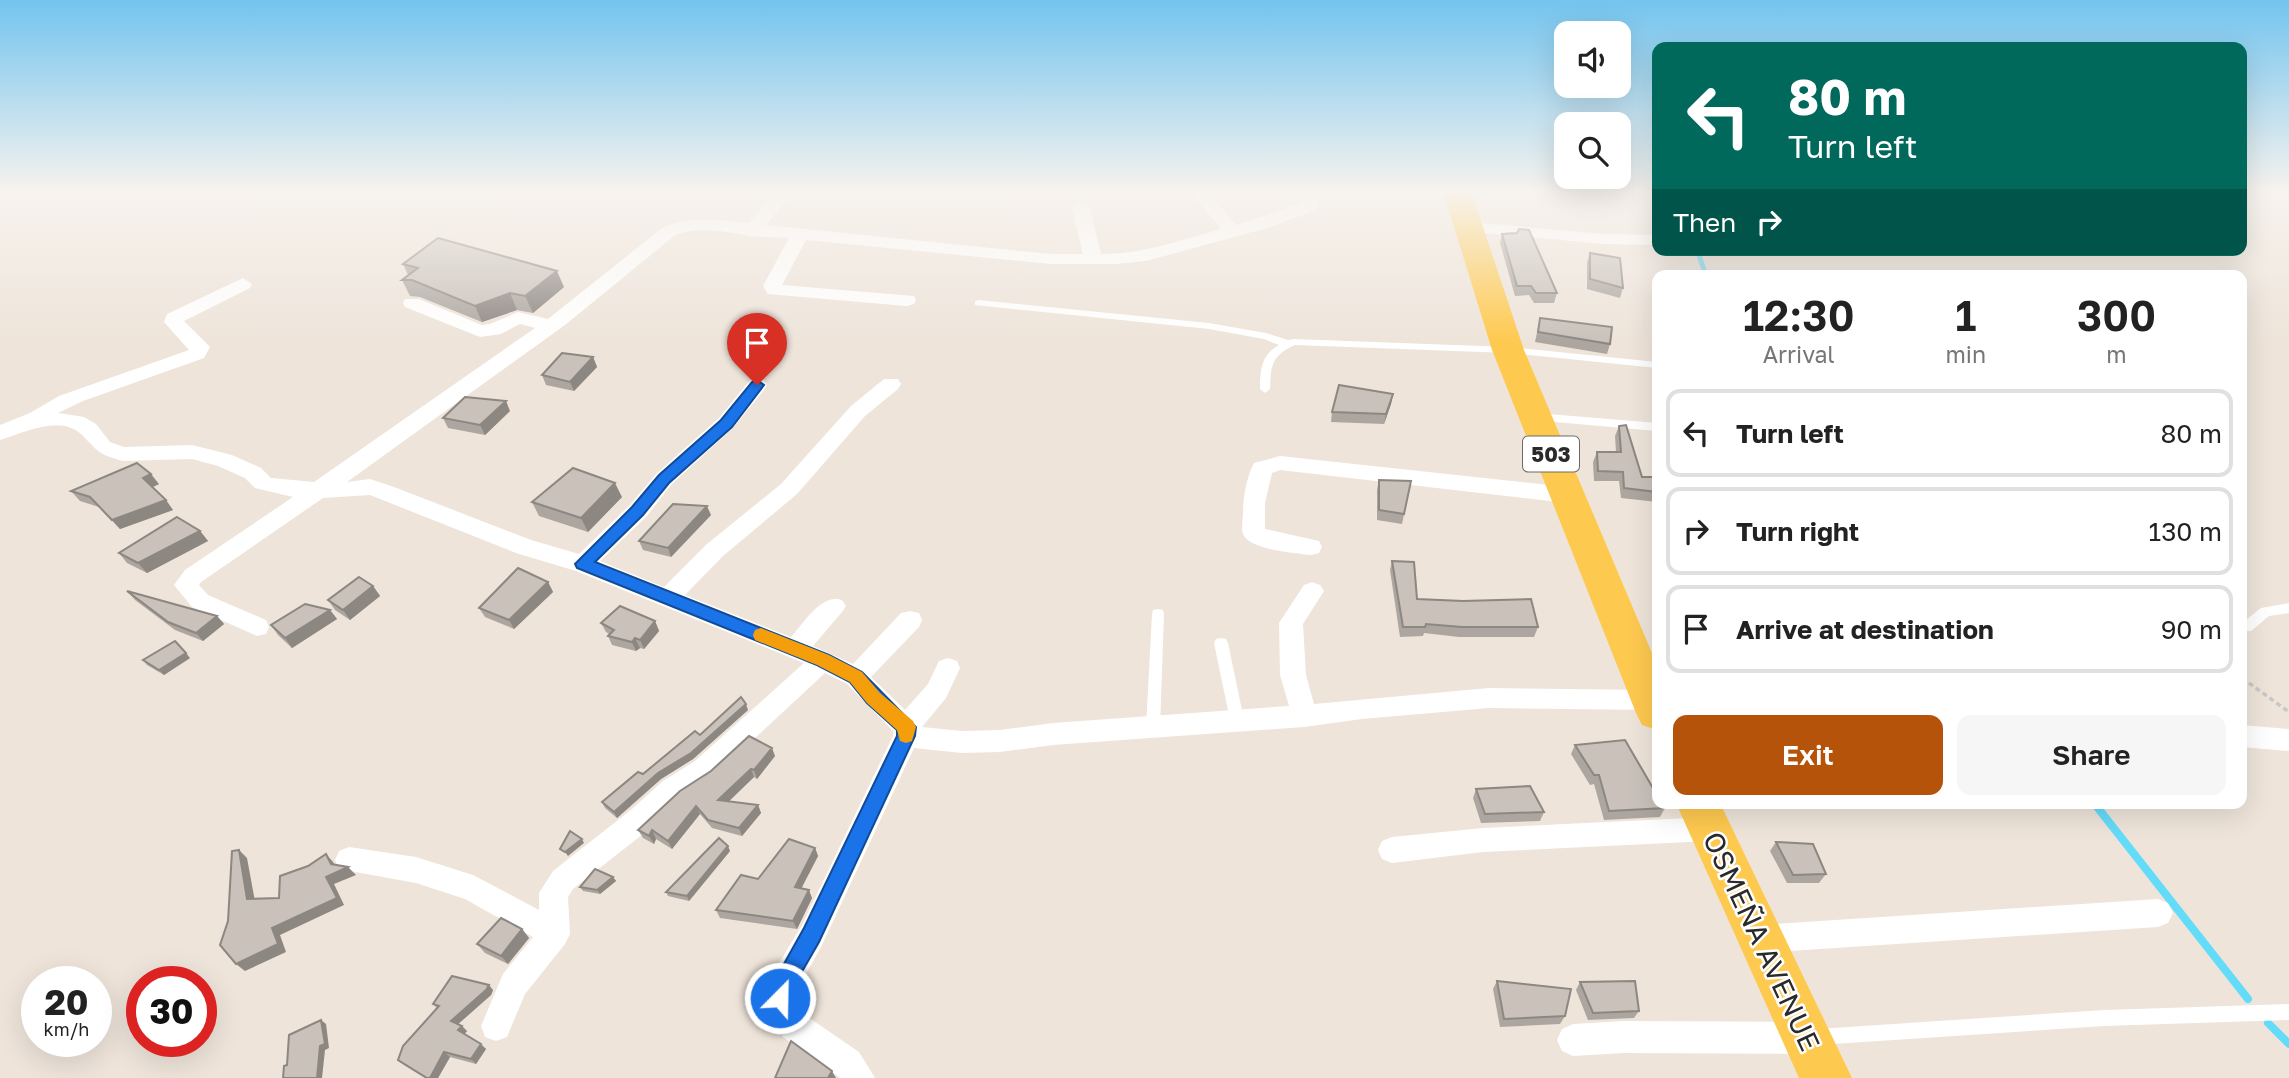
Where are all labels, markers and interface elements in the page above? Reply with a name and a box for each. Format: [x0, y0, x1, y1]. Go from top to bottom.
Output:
map controls [1554, 21, 1631, 189]
button: sound [1554, 21, 1631, 98]
text: 80 m [1788, 67, 1906, 126]
icon: left [1673, 70, 1764, 161]
button: search [1554, 112, 1631, 189]
text: Turn left [1788, 127, 1917, 165]
icon: right [1750, 203, 1788, 241]
text: Then [1673, 207, 1736, 238]
text: 12:30 [1743, 290, 1854, 340]
text: 1 [1955, 290, 1976, 340]
text: 300 [2077, 290, 2156, 340]
pin [727, 313, 787, 385]
icon: arrive [738, 324, 776, 362]
text: Arrival [1763, 340, 1835, 368]
text: min [1945, 340, 1986, 368]
text: m [2106, 340, 2127, 368]
icon: left [1677, 414, 1715, 452]
text: Turn left [1736, 418, 1844, 449]
text: 80 m [2161, 418, 2222, 449]
road number: 503 [1523, 436, 1579, 472]
icon: right [1677, 512, 1715, 550]
text: Turn right [1736, 516, 1859, 547]
text: 130 m [2149, 516, 2222, 547]
icon: arrive [1677, 610, 1715, 648]
text: Arrive at destination [1736, 614, 1994, 645]
text: 90 m [2161, 614, 2222, 645]
button: Exit [1673, 715, 1943, 795]
button: Share [1957, 715, 2226, 795]
street label: OSMEÑA AVENUE [1697, 826, 1827, 1056]
position arrow [743, 961, 817, 1035]
speed limit sign: 30 [126, 966, 217, 1057]
text: 20 [44, 981, 89, 1023]
text: km/h [44, 1018, 89, 1040]

